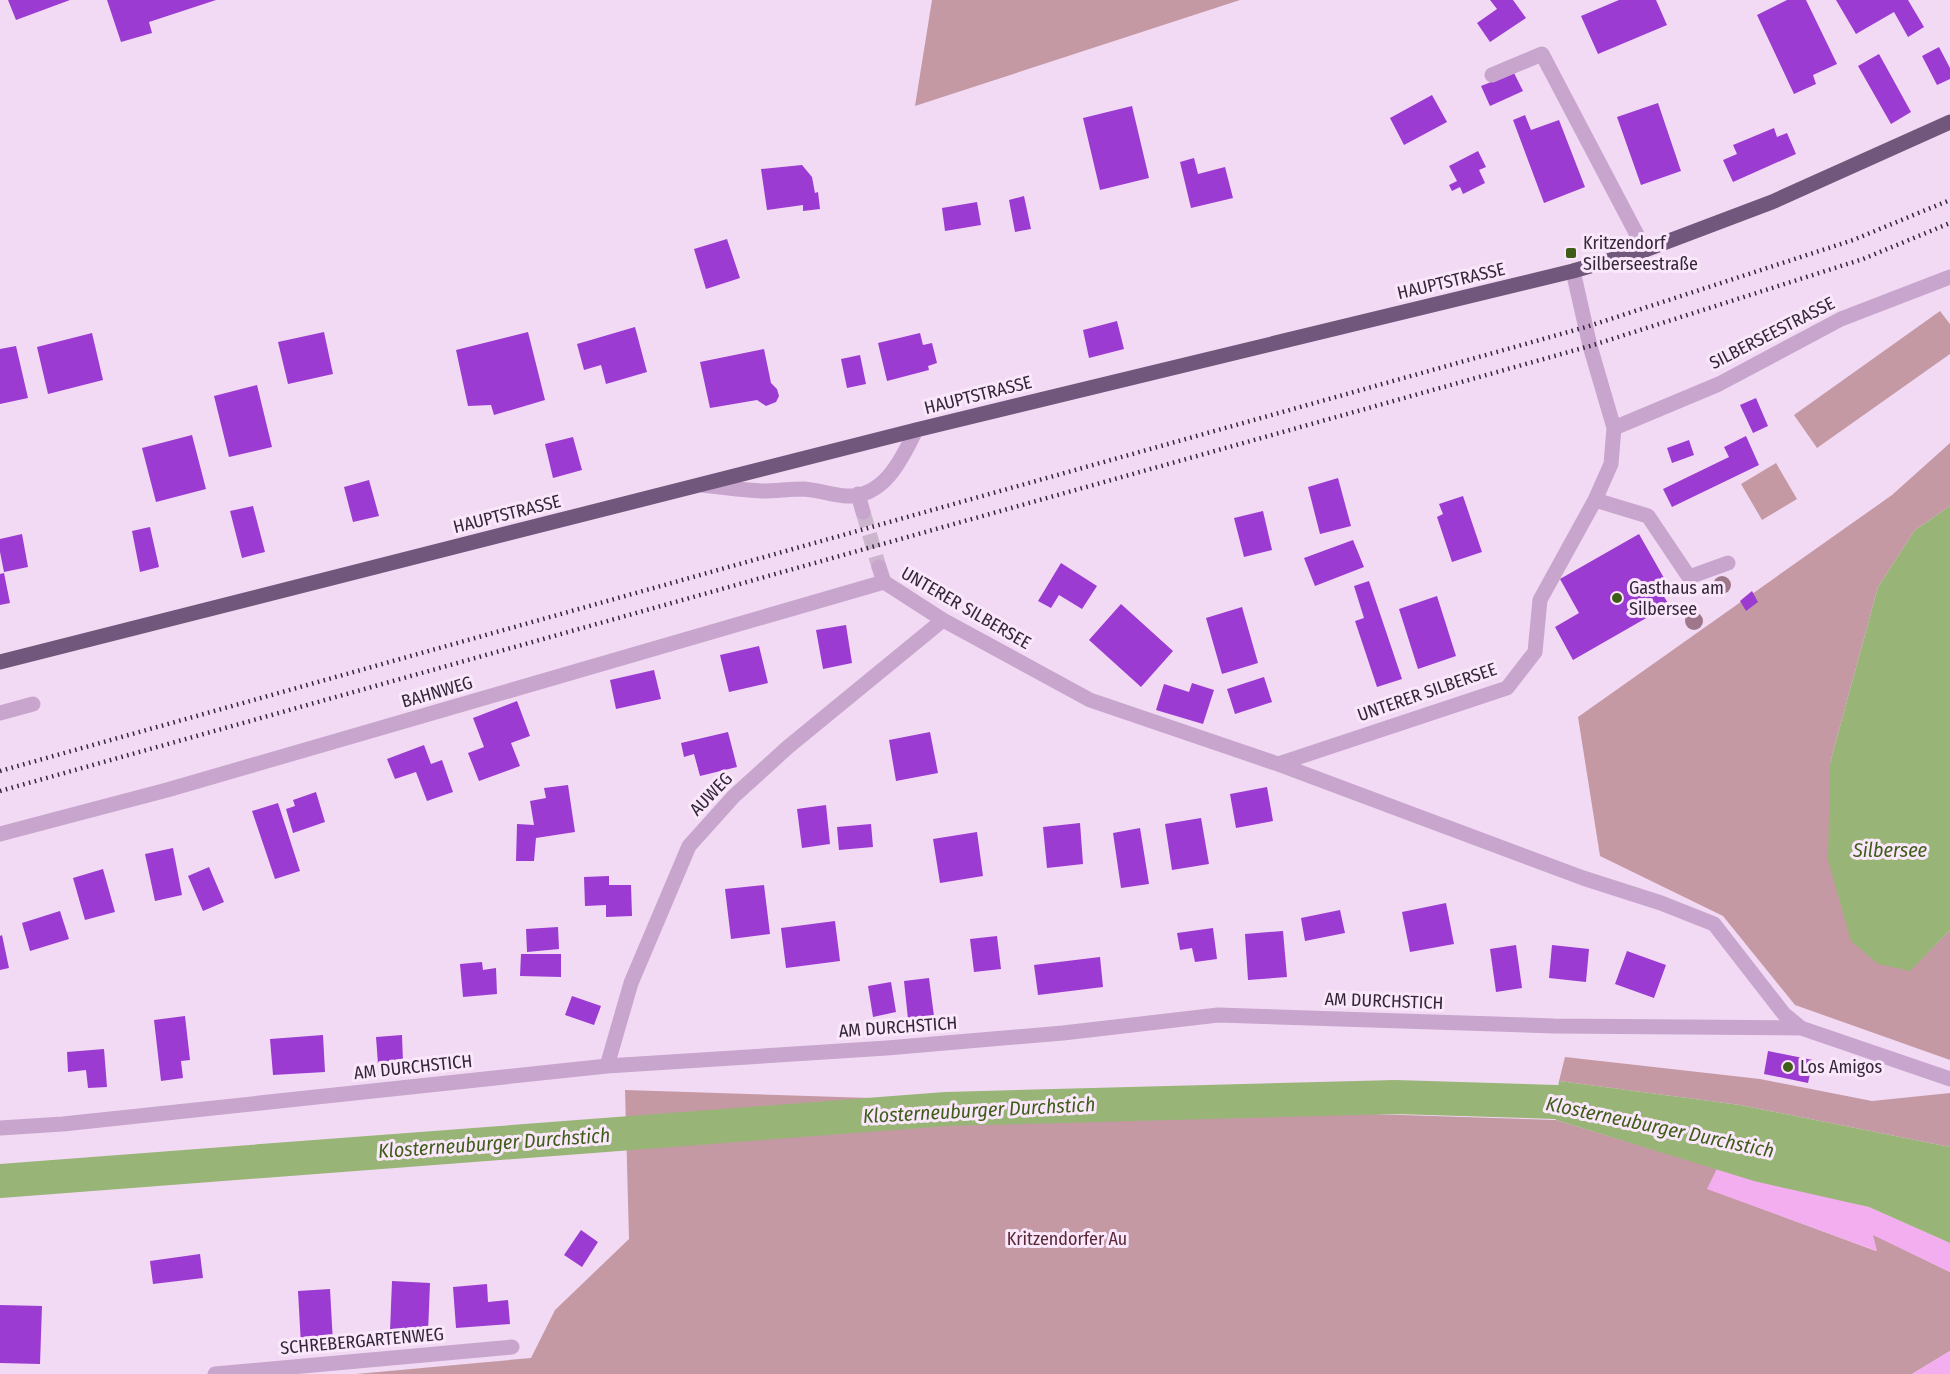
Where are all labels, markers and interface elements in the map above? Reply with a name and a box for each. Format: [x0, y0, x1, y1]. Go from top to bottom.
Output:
place label: Kritzendorf Silberseestraße [1583, 232, 1698, 275]
marker: Kritzendorf Silberseestraße [1564, 246, 1578, 260]
street label: HAUPTSTRASSE [1395, 258, 1507, 304]
street label: SILBERSEESTRASSE [1706, 292, 1838, 374]
street label: HAUPTSTRASSE [922, 371, 1034, 419]
street label: HAUPTSTRASSE [451, 490, 563, 538]
street label: UNTERER SILBERSEE [897, 562, 1035, 654]
place label: Gasthaus am Silbersee [1629, 577, 1724, 620]
marker: Gasthaus am Silbersee [1610, 591, 1624, 605]
street label: UNTERER SILBERSEE [1354, 658, 1500, 726]
street label: BAHNWEG [399, 671, 475, 713]
street label: AUWEG [685, 768, 737, 820]
water label: Silbersee [1852, 838, 1928, 862]
street label: AM DURCHSTICH [1324, 988, 1444, 1014]
street label: AM DURCHSTICH [838, 1012, 958, 1042]
street label: AM DURCHSTICH [353, 1050, 473, 1084]
place label: Los Amigos [1800, 1056, 1882, 1078]
marker: Los Amigos [1781, 1060, 1795, 1074]
water label: Klosterneuburger Durchstich [1544, 1091, 1776, 1163]
water label: Klosterneuburger Durchstich [862, 1092, 1096, 1128]
water label: Klosterneuburger Durchstich [377, 1123, 611, 1163]
park label: Kritzendorfer Au [1007, 1228, 1127, 1250]
street label: SCHREBERGARTENWEG [279, 1323, 445, 1359]

